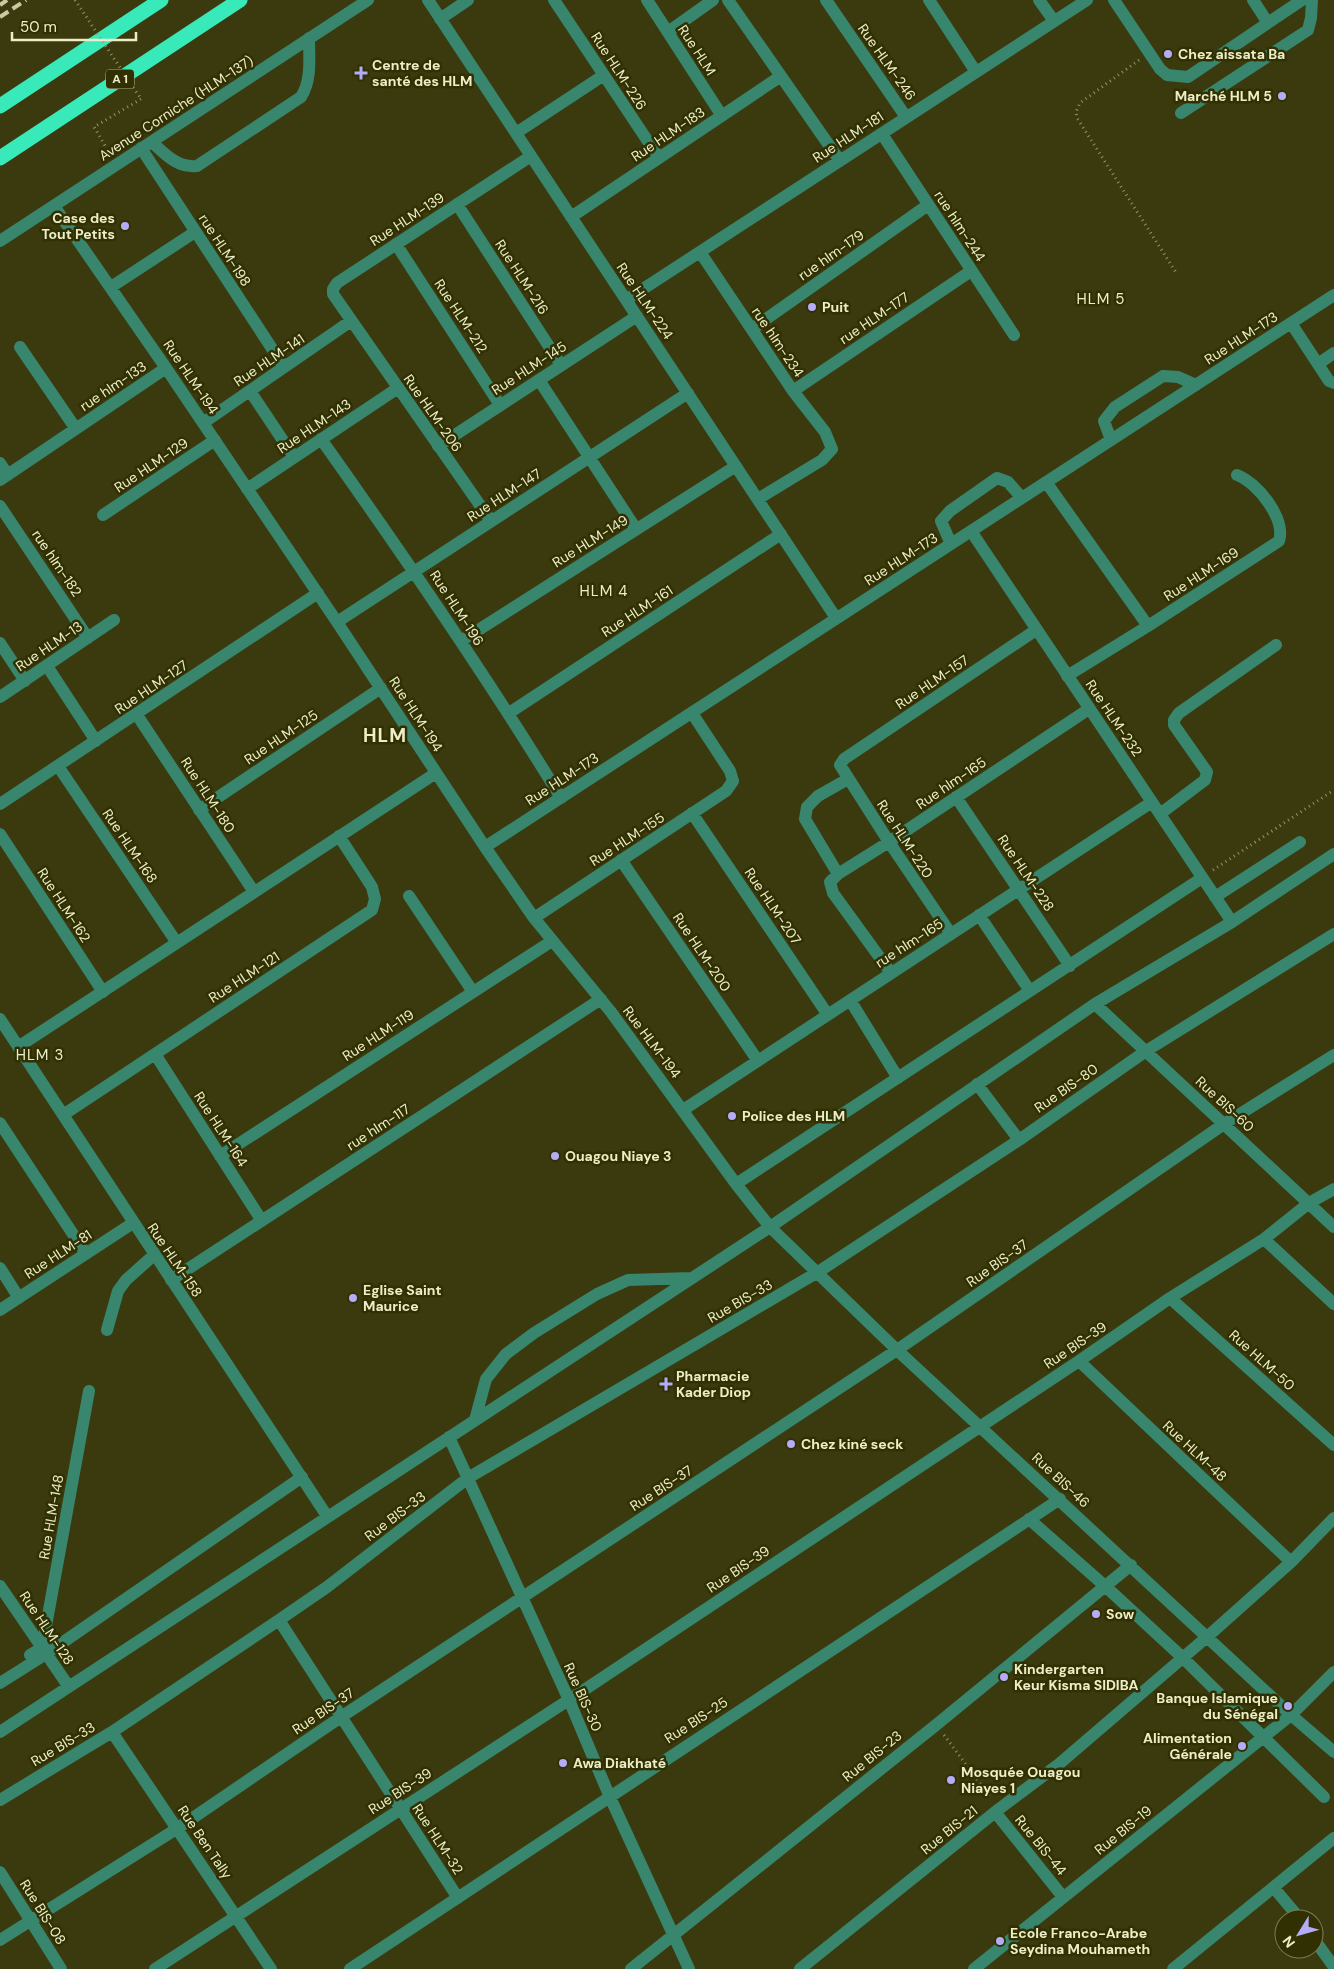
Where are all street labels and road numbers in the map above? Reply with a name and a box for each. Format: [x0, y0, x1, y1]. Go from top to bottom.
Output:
street label: Rue HLM-246 [854, 20, 920, 104]
street label: Rue HLM [674, 21, 720, 79]
street label: Rue HLM-226 [587, 29, 651, 113]
street label: Avenue Corniche (HLM-137) [95, 51, 257, 165]
road number: A 1 [106, 70, 134, 88]
street label: Rue HLM-183 [628, 103, 708, 165]
street label: Rue HLM-181 [809, 107, 887, 167]
street label: rue hlm-244 [930, 187, 990, 265]
street label: Rue HLM-139 [366, 188, 448, 250]
street label: rue HLM-198 [195, 210, 255, 290]
street label: rue hlm-179 [795, 226, 868, 284]
street label: Rue HLM-216 [491, 236, 553, 318]
street label: Rue HLM-224 [613, 259, 678, 343]
street label: Rue HLM-212 [430, 276, 492, 356]
street label: rue HLM-177 [836, 288, 912, 348]
street label: rue hlm-234 [748, 303, 808, 381]
street label: Rue HLM-173 [1201, 308, 1281, 368]
street label: Rue HLM-141 [230, 330, 308, 390]
street label: Rue HLM-194 [160, 336, 223, 418]
street label: Rue HLM-145 [488, 337, 570, 399]
street label: rue hlm-133 [76, 357, 150, 415]
street label: Rue HLM-206 [400, 371, 466, 455]
street label: Rue HLM-143 [274, 395, 354, 457]
street label: Rue HLM-129 [111, 434, 192, 496]
street label: Rue HLM-147 [464, 464, 544, 526]
street label: Rue HLM-149 [549, 510, 631, 571]
street label: rue hlm-182 [28, 526, 86, 600]
street label: Rue HLM-173 [861, 529, 941, 589]
street label: Rue HLM-169 [1160, 543, 1242, 605]
street label: Rue HLM-196 [426, 567, 488, 649]
street label: Rue HLM-161 [598, 581, 676, 641]
street label: Rue HLM-13 [12, 617, 86, 675]
street label: Rue HLM-157 [892, 651, 972, 713]
street label: Rue HLM-127 [111, 656, 191, 718]
street label: Rue HLM-194 [386, 673, 446, 755]
street label: Rue HLM-232 [1082, 676, 1146, 760]
street label: Rue HLM-125 [241, 706, 321, 768]
street label: Rue HLM-173 [522, 749, 602, 809]
street label: Rue hlm-165 [913, 753, 989, 813]
street label: Rue HLM-180 [177, 754, 239, 836]
street label: Rue HLM-220 [873, 796, 937, 882]
street label: Rue HLM-168 [99, 805, 161, 887]
street label: Rue HLM-155 [586, 808, 668, 870]
street label: Rue HLM-228 [994, 831, 1058, 915]
street label: Rue HLM-162 [33, 864, 95, 946]
street label: Rue HLM-207 [741, 864, 805, 948]
street label: Rue HLM-200 [669, 909, 735, 995]
street label: rue hlm-165 [872, 914, 946, 972]
street label: Rue HLM-121 [205, 947, 283, 1007]
street label: Rue HLM-194 [619, 1002, 685, 1082]
street label: Rue HLM-119 [339, 1005, 417, 1065]
street label: Rue BIS-80 [1031, 1060, 1101, 1116]
street label: Rue BIS-60 [1192, 1072, 1258, 1136]
street label: Rue HLM-164 [190, 1088, 252, 1170]
street label: rue hlm-117 [343, 1100, 413, 1154]
street label: Rue HLM-158 [144, 1219, 206, 1301]
street label: Rue HLM-81 [21, 1226, 95, 1282]
street label: Rue BIS-37 [963, 1235, 1031, 1291]
street label: Rue BIS-33 [704, 1275, 776, 1327]
street label: Rue BIS-39 [1040, 1317, 1110, 1373]
street label: Rue HLM-50 [1225, 1326, 1299, 1394]
street label: Rue HLM-48 [1159, 1417, 1231, 1485]
street label: Rue BIS-46 [1028, 1449, 1094, 1511]
street label: Rue BIS-37 [626, 1461, 696, 1515]
street label: Rue HLM-148 [35, 1473, 67, 1561]
street label: Rue BIS-33 [361, 1487, 429, 1545]
street label: Rue BIS-39 [703, 1541, 773, 1597]
street label: Rue HLM-128 [16, 1588, 78, 1668]
street label: Rue BIS-30 [560, 1660, 606, 1734]
street label: Rue BIS-37 [289, 1684, 357, 1738]
street label: Rue BIS-25 [661, 1693, 731, 1747]
street label: Rue BIS-33 [28, 1718, 98, 1770]
street label: Rue BIS-23 [838, 1726, 906, 1786]
street label: Rue BIS-39 [365, 1764, 435, 1818]
street label: Rue HLM-32 [408, 1800, 468, 1878]
street label: Rue BIS-19 [1091, 1801, 1155, 1859]
street label: Rue Ben Tally [174, 1802, 236, 1882]
street label: Rue BIS-21 [917, 1802, 981, 1858]
street label: Rue BIS-44 [1011, 1811, 1071, 1879]
street label: Rue BIS-08 [16, 1876, 70, 1948]

